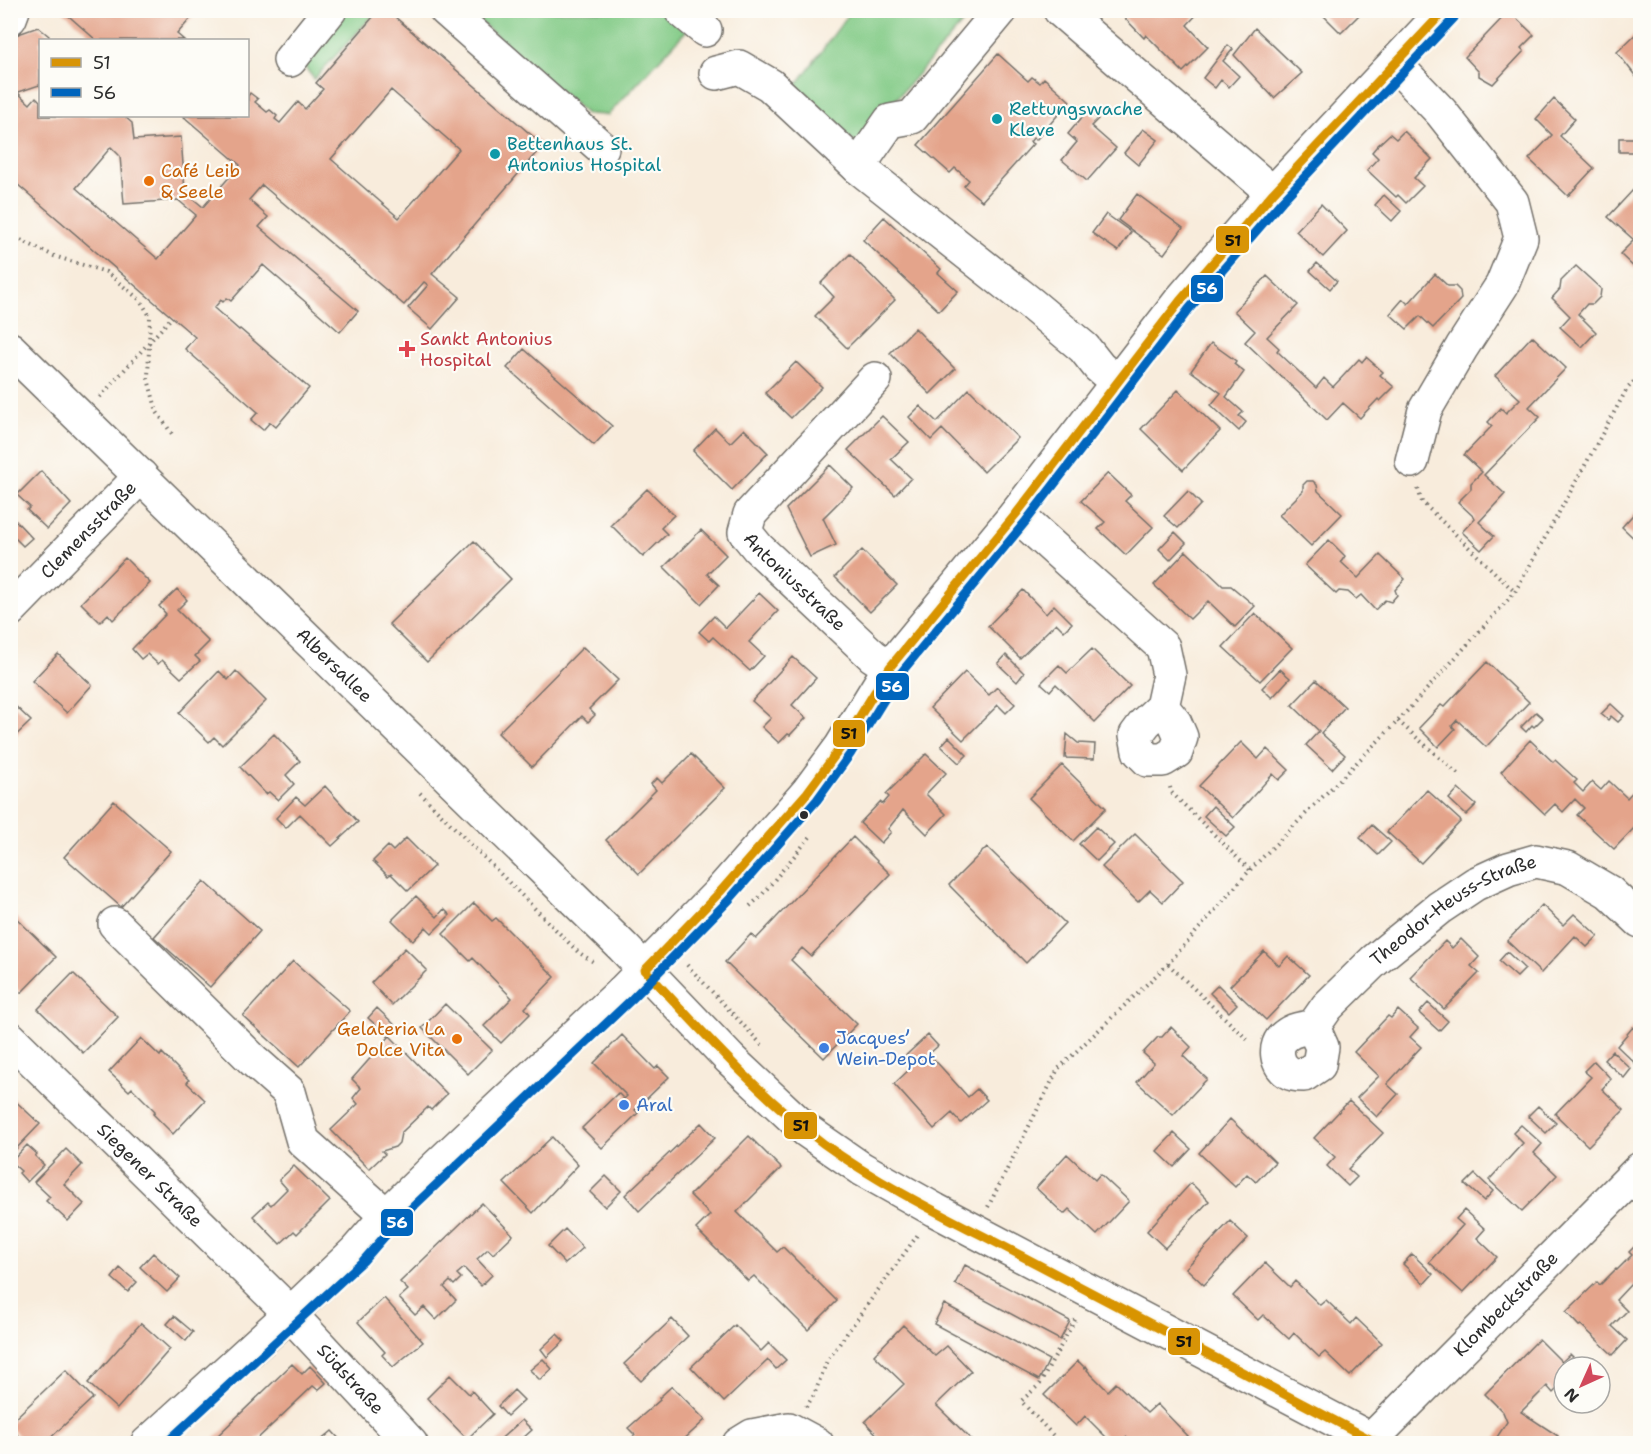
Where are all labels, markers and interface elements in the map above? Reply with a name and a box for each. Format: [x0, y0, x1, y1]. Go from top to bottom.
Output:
legend [39, 39, 249, 117]
text: 51 [93, 51, 111, 75]
text: 56 [93, 81, 116, 105]
place label: Rettungswache Kleve [1009, 97, 1143, 142]
marker: Rettungswache Kleve [990, 112, 1004, 126]
place label: Bettenhaus St. Antonius Hospital [507, 132, 662, 177]
marker: Bettenhaus St. Antonius Hospital [488, 147, 502, 161]
place label: Café Leib & Seele [161, 159, 240, 204]
marker: Café Leib & Seele [142, 174, 156, 188]
line badge: 51 [1215, 225, 1250, 254]
text: 51 [1225, 230, 1241, 251]
line badge: 56 [1190, 274, 1224, 303]
text: 56 [1196, 278, 1218, 299]
place label: Sankt Antonius Hospital [420, 327, 553, 372]
marker: Sankt Antonius Hospital [398, 340, 416, 358]
street label: Clemensstraße [35, 476, 142, 584]
street label: Antoniusstraße [738, 527, 851, 636]
street label: Albersallee [291, 623, 378, 708]
line badge: 56 [875, 672, 910, 701]
text: 56 [881, 676, 903, 697]
line badge: 51 [832, 719, 866, 748]
text: 51 [841, 723, 857, 744]
unlabelled marker [798, 809, 810, 821]
street label: Theodor-Heuss-Straße [1365, 849, 1539, 971]
place label: Gelateria La Dolce Vita [337, 1017, 445, 1062]
place label: Jacques’ Wein-Depot [836, 1026, 936, 1071]
marker: Gelateria La Dolce Vita [450, 1032, 464, 1046]
marker: Jacques’ Wein-Depot [817, 1041, 831, 1055]
place label: Aral [636, 1093, 673, 1117]
marker: Aral [617, 1098, 631, 1112]
line badge: 51 [783, 1111, 818, 1140]
text: 51 [793, 1115, 809, 1136]
street label: Siegener Straße [92, 1118, 208, 1233]
line badge: 56 [380, 1208, 414, 1237]
text: 56 [386, 1212, 408, 1233]
street label: Klombeckstraße [1448, 1246, 1563, 1362]
line badge: 51 [1167, 1327, 1201, 1356]
text: 51 [1176, 1331, 1192, 1352]
street label: Südstraße [312, 1339, 389, 1419]
north arrow [1552, 1355, 1612, 1415]
text: N [1560, 1383, 1584, 1407]

